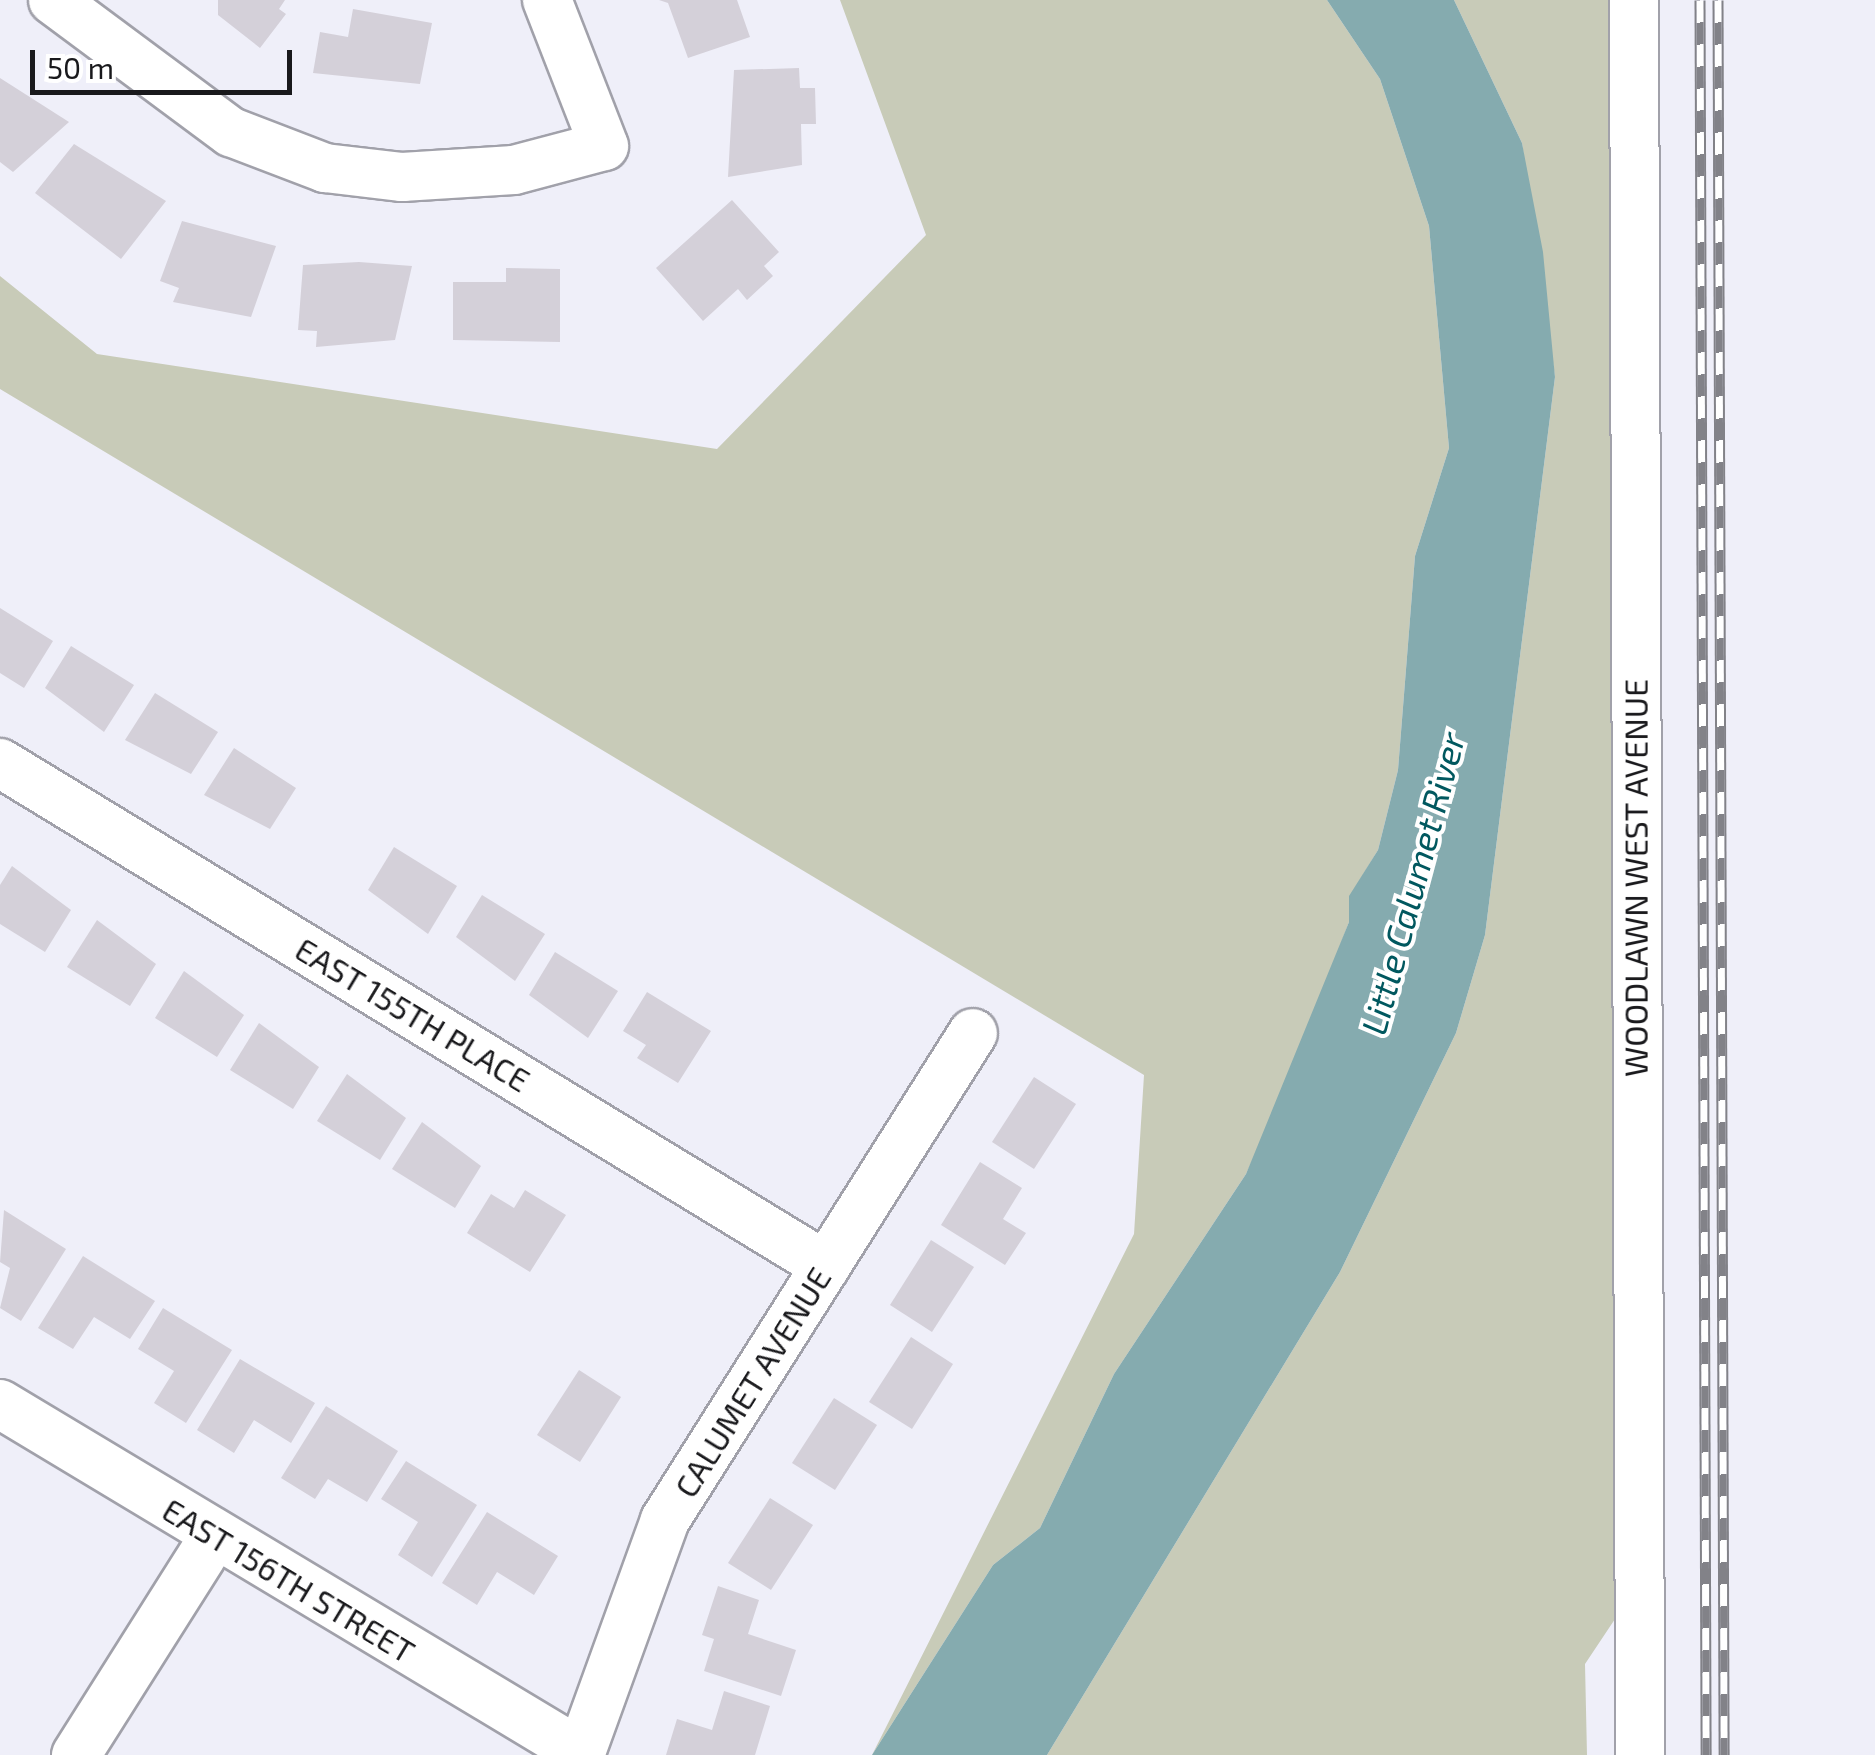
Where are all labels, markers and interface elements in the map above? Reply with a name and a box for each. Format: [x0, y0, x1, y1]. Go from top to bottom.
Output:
scale bar [35, 30, 298, 92]
text: 50 m [47, 49, 114, 85]
street label: WOODLAWN WEST AVENUE [1616, 678, 1654, 1078]
water label: Little Calumet River [1351, 727, 1473, 1039]
street label: EAST 155TH PLACE [289, 929, 537, 1099]
street label: CALUMET AVENUE [665, 1259, 839, 1505]
street label: EAST 156TH STREET [156, 1489, 422, 1671]

